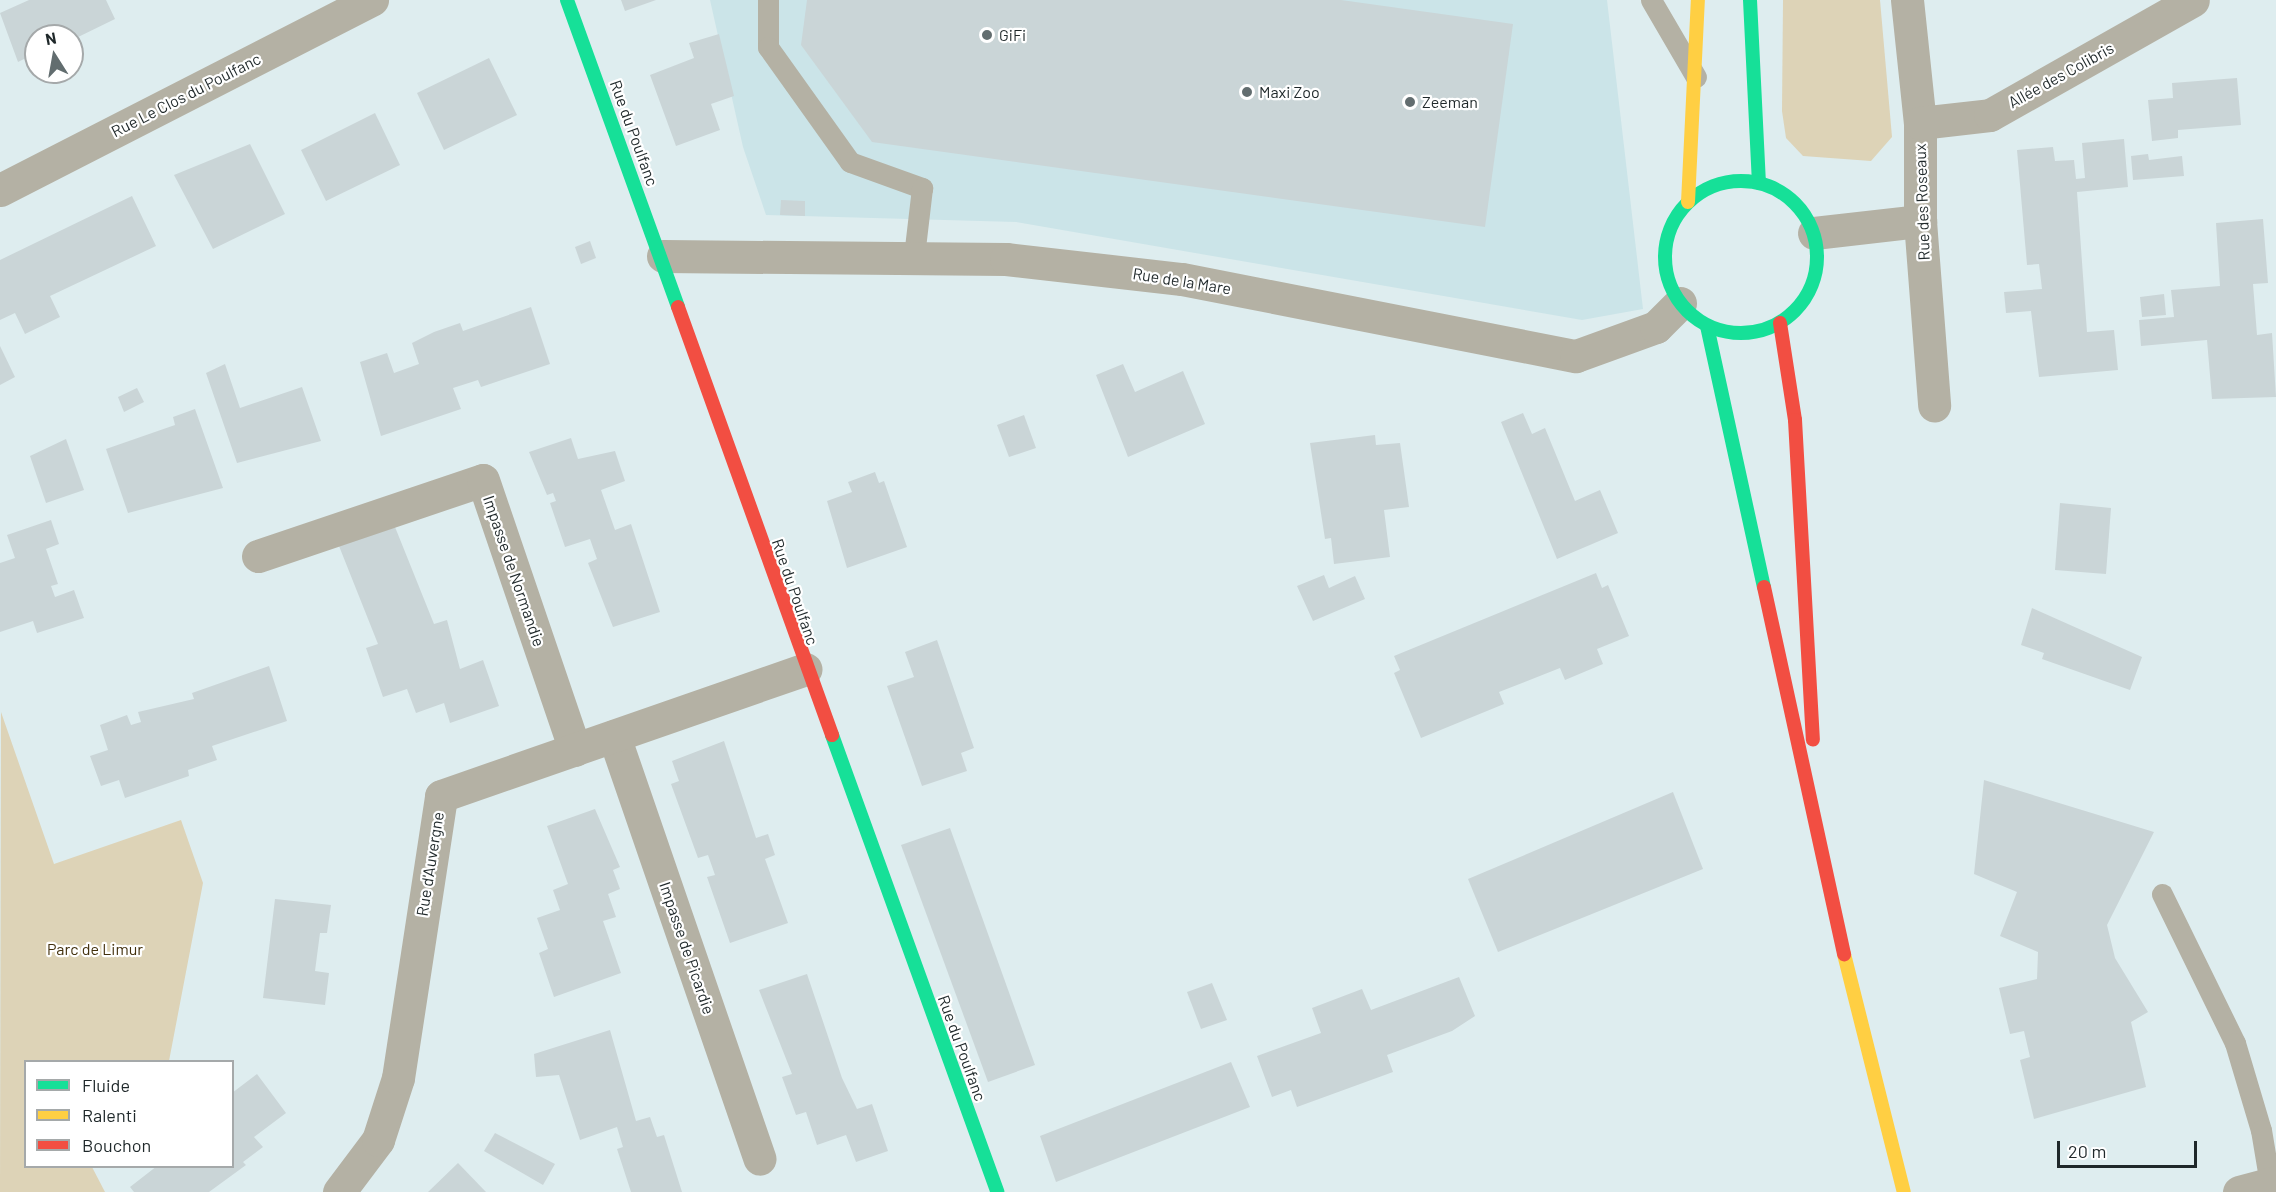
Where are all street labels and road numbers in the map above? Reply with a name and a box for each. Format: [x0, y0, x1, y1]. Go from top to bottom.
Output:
street label: Allée des Colibris [2005, 38, 2117, 112]
street label: Rue Le Clos du Poulfanc [108, 49, 264, 141]
street label: Rue du Poulfanc [606, 77, 662, 189]
street label: Rue des Roseaux [1910, 143, 1934, 261]
street label: Rue de la Mare [1131, 264, 1233, 298]
street label: Impasse de Normandie [479, 493, 549, 649]
street label: Rue du Poulfanc [768, 536, 822, 648]
street label: Rue d'Auvergne [412, 810, 448, 918]
street label: Impasse de Picardie [655, 879, 719, 1017]
street label: Rue du Poulfanc [934, 992, 990, 1104]

